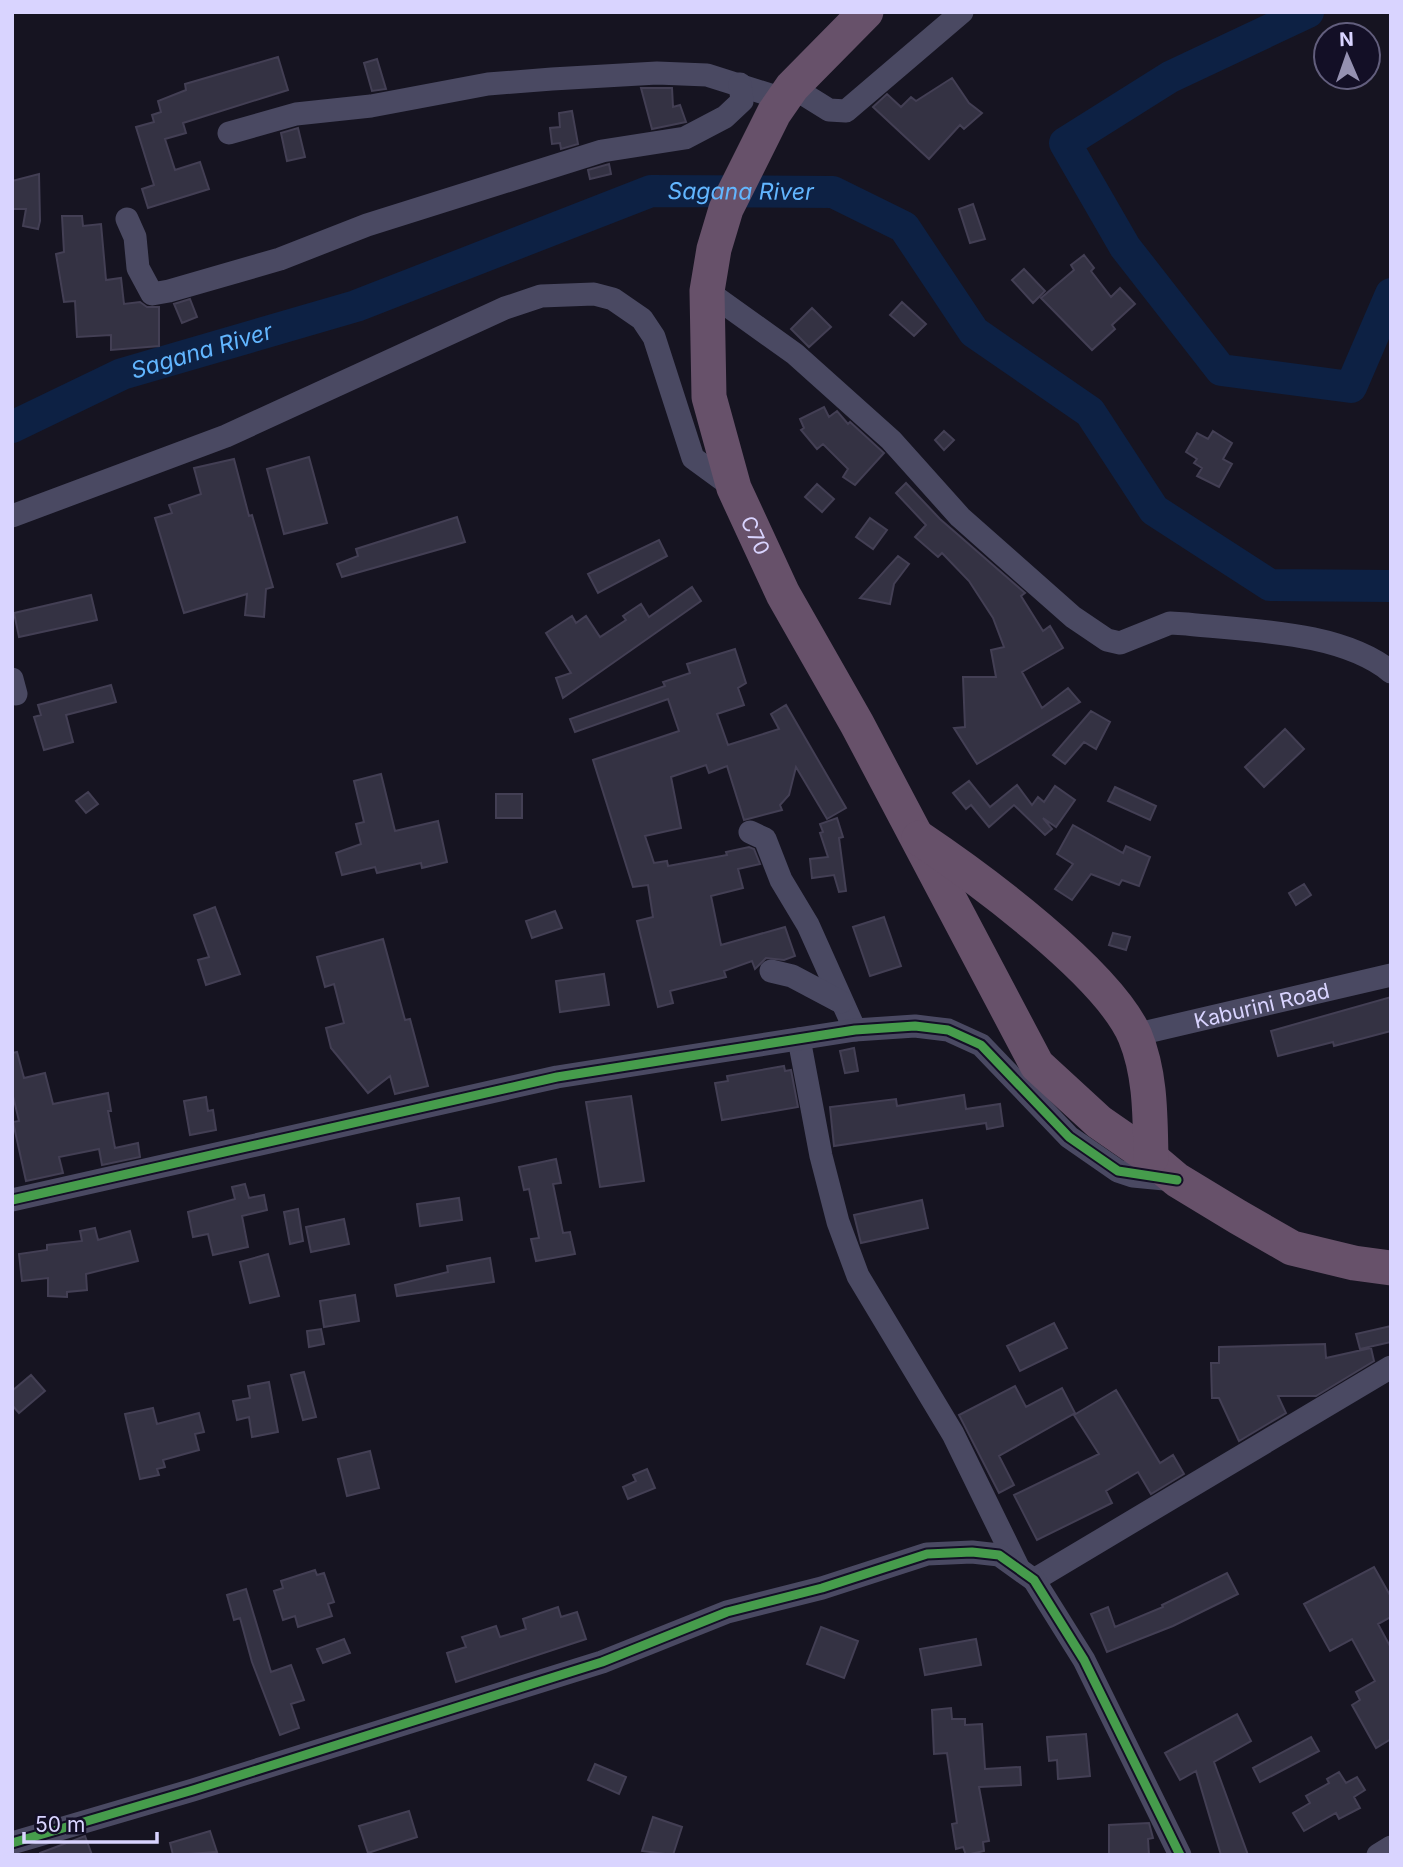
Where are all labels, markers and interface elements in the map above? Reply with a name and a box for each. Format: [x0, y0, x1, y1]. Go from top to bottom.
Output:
north arrow [1312, 21, 1382, 91]
text: N [1339, 28, 1354, 51]
water label: Sagana River [667, 177, 815, 206]
water label: Sagana River [128, 317, 277, 385]
street label: C70 [736, 512, 776, 559]
street label: Kaburini Road [1191, 977, 1332, 1033]
scale bar [24, 1800, 158, 1844]
text: 50 m [35, 1812, 85, 1837]

